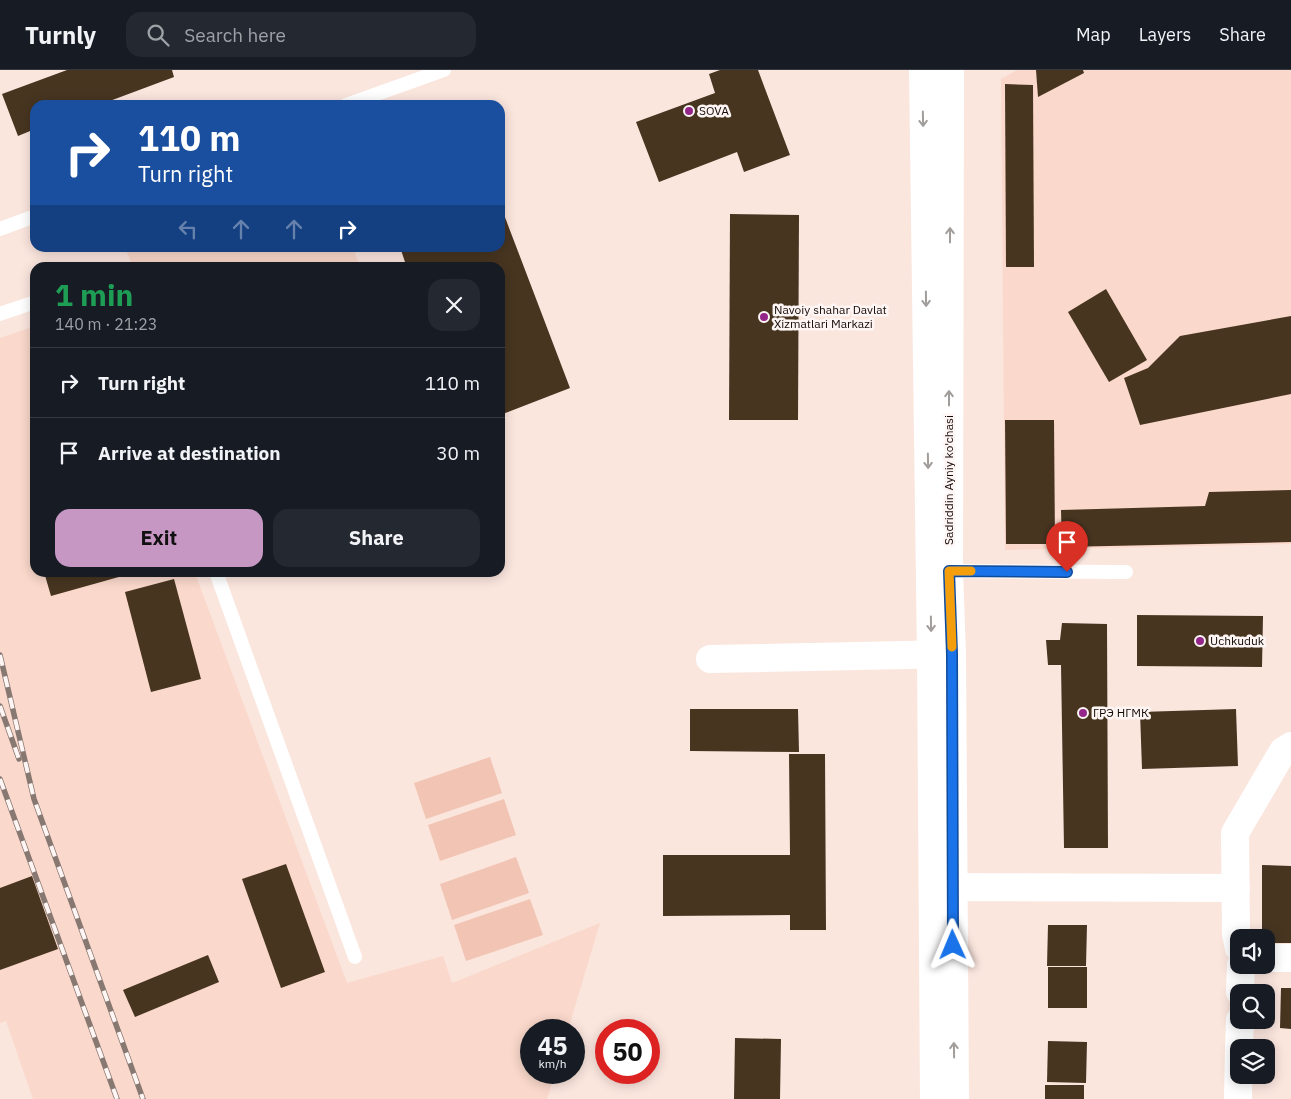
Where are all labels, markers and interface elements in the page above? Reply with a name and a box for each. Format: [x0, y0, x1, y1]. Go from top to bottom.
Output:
search box [126, 12, 476, 57]
text: Turnly [25, 19, 96, 51]
icon: search [144, 21, 172, 49]
text: Search here [184, 23, 286, 47]
text: Map [1076, 23, 1111, 46]
text: Layers [1139, 23, 1191, 46]
text: Share [1219, 23, 1266, 46]
place label: SOVA [699, 103, 729, 118]
marker: SOVA [683, 105, 695, 117]
one-way arrow [918, 110, 928, 126]
text: 110 m [138, 115, 241, 161]
icon: right [55, 120, 120, 185]
text: Turn right [138, 159, 233, 188]
icon: left [174, 215, 202, 243]
icon: ahead [227, 215, 255, 243]
icon: ahead [280, 215, 308, 243]
icon: right [333, 215, 361, 243]
one-way arrow [945, 228, 955, 244]
text: 1 min [55, 275, 133, 314]
button: close [428, 279, 480, 331]
one-way arrow [921, 290, 930, 306]
place label: Navoiy shahar Davlat Xizmatlari Markazi [774, 302, 887, 331]
marker: Navoiy shahar Davlat Xizmatlari Markazi [758, 311, 770, 323]
text: 140 m · 21:23 [55, 314, 157, 334]
icon: right [55, 369, 83, 397]
text: Turn right [98, 371, 185, 395]
text: 110 m [425, 371, 480, 395]
one-way arrow [944, 390, 954, 406]
street label: Sadriddin Ayniy ko'chasi [941, 415, 956, 545]
icon: arrive [55, 439, 83, 467]
text: Arrive at destination [98, 441, 281, 465]
text: 30 m [436, 441, 480, 465]
one-way arrow [923, 453, 932, 469]
button: Exit [55, 509, 263, 567]
button: Share [273, 509, 480, 567]
pin [1046, 521, 1088, 572]
icon: arrive [1053, 528, 1081, 556]
one-way arrow [926, 615, 935, 631]
place label: Uchkuduk [1210, 633, 1265, 648]
marker: Uchkuduk [1194, 635, 1206, 647]
place label: ГРЭ НГМК [1093, 705, 1149, 720]
marker: ГРЭ НГМК [1077, 707, 1089, 719]
position arrow [926, 918, 978, 970]
map controls [1230, 929, 1275, 1084]
button: sound [1230, 929, 1275, 974]
button: search [1230, 984, 1275, 1029]
speed limit sign: 50 [595, 1019, 660, 1084]
text: 45 [537, 1029, 568, 1062]
button: layers [1230, 1039, 1275, 1084]
one-way arrow [950, 1043, 959, 1059]
text: km/h [538, 1056, 567, 1071]

